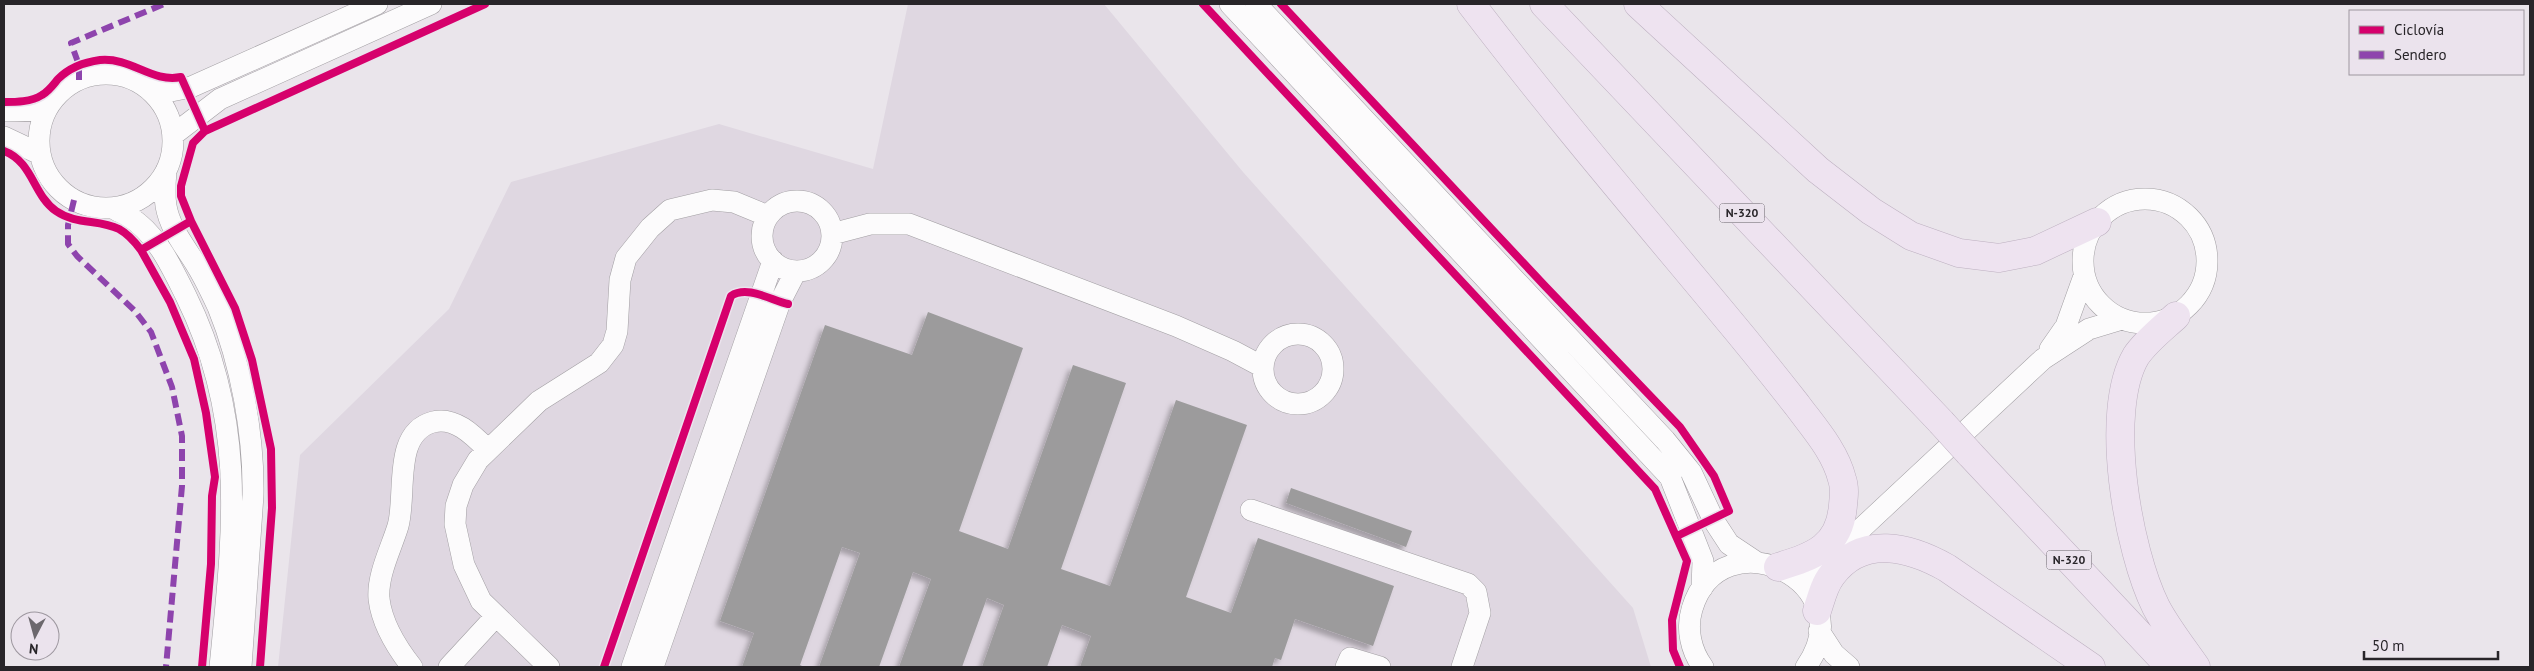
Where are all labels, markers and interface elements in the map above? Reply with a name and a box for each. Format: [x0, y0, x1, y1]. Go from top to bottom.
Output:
legend [2349, 10, 2524, 75]
text: Ciclovía [2394, 20, 2444, 39]
text: Sendero [2394, 45, 2447, 64]
road number: N-320 [1720, 204, 1764, 222]
road number: N-320 [2046, 550, 2092, 570]
north arrow [10, 611, 60, 661]
scale bar [2364, 628, 2498, 660]
text: 50 m [2372, 636, 2405, 655]
text: N [28, 639, 39, 658]

